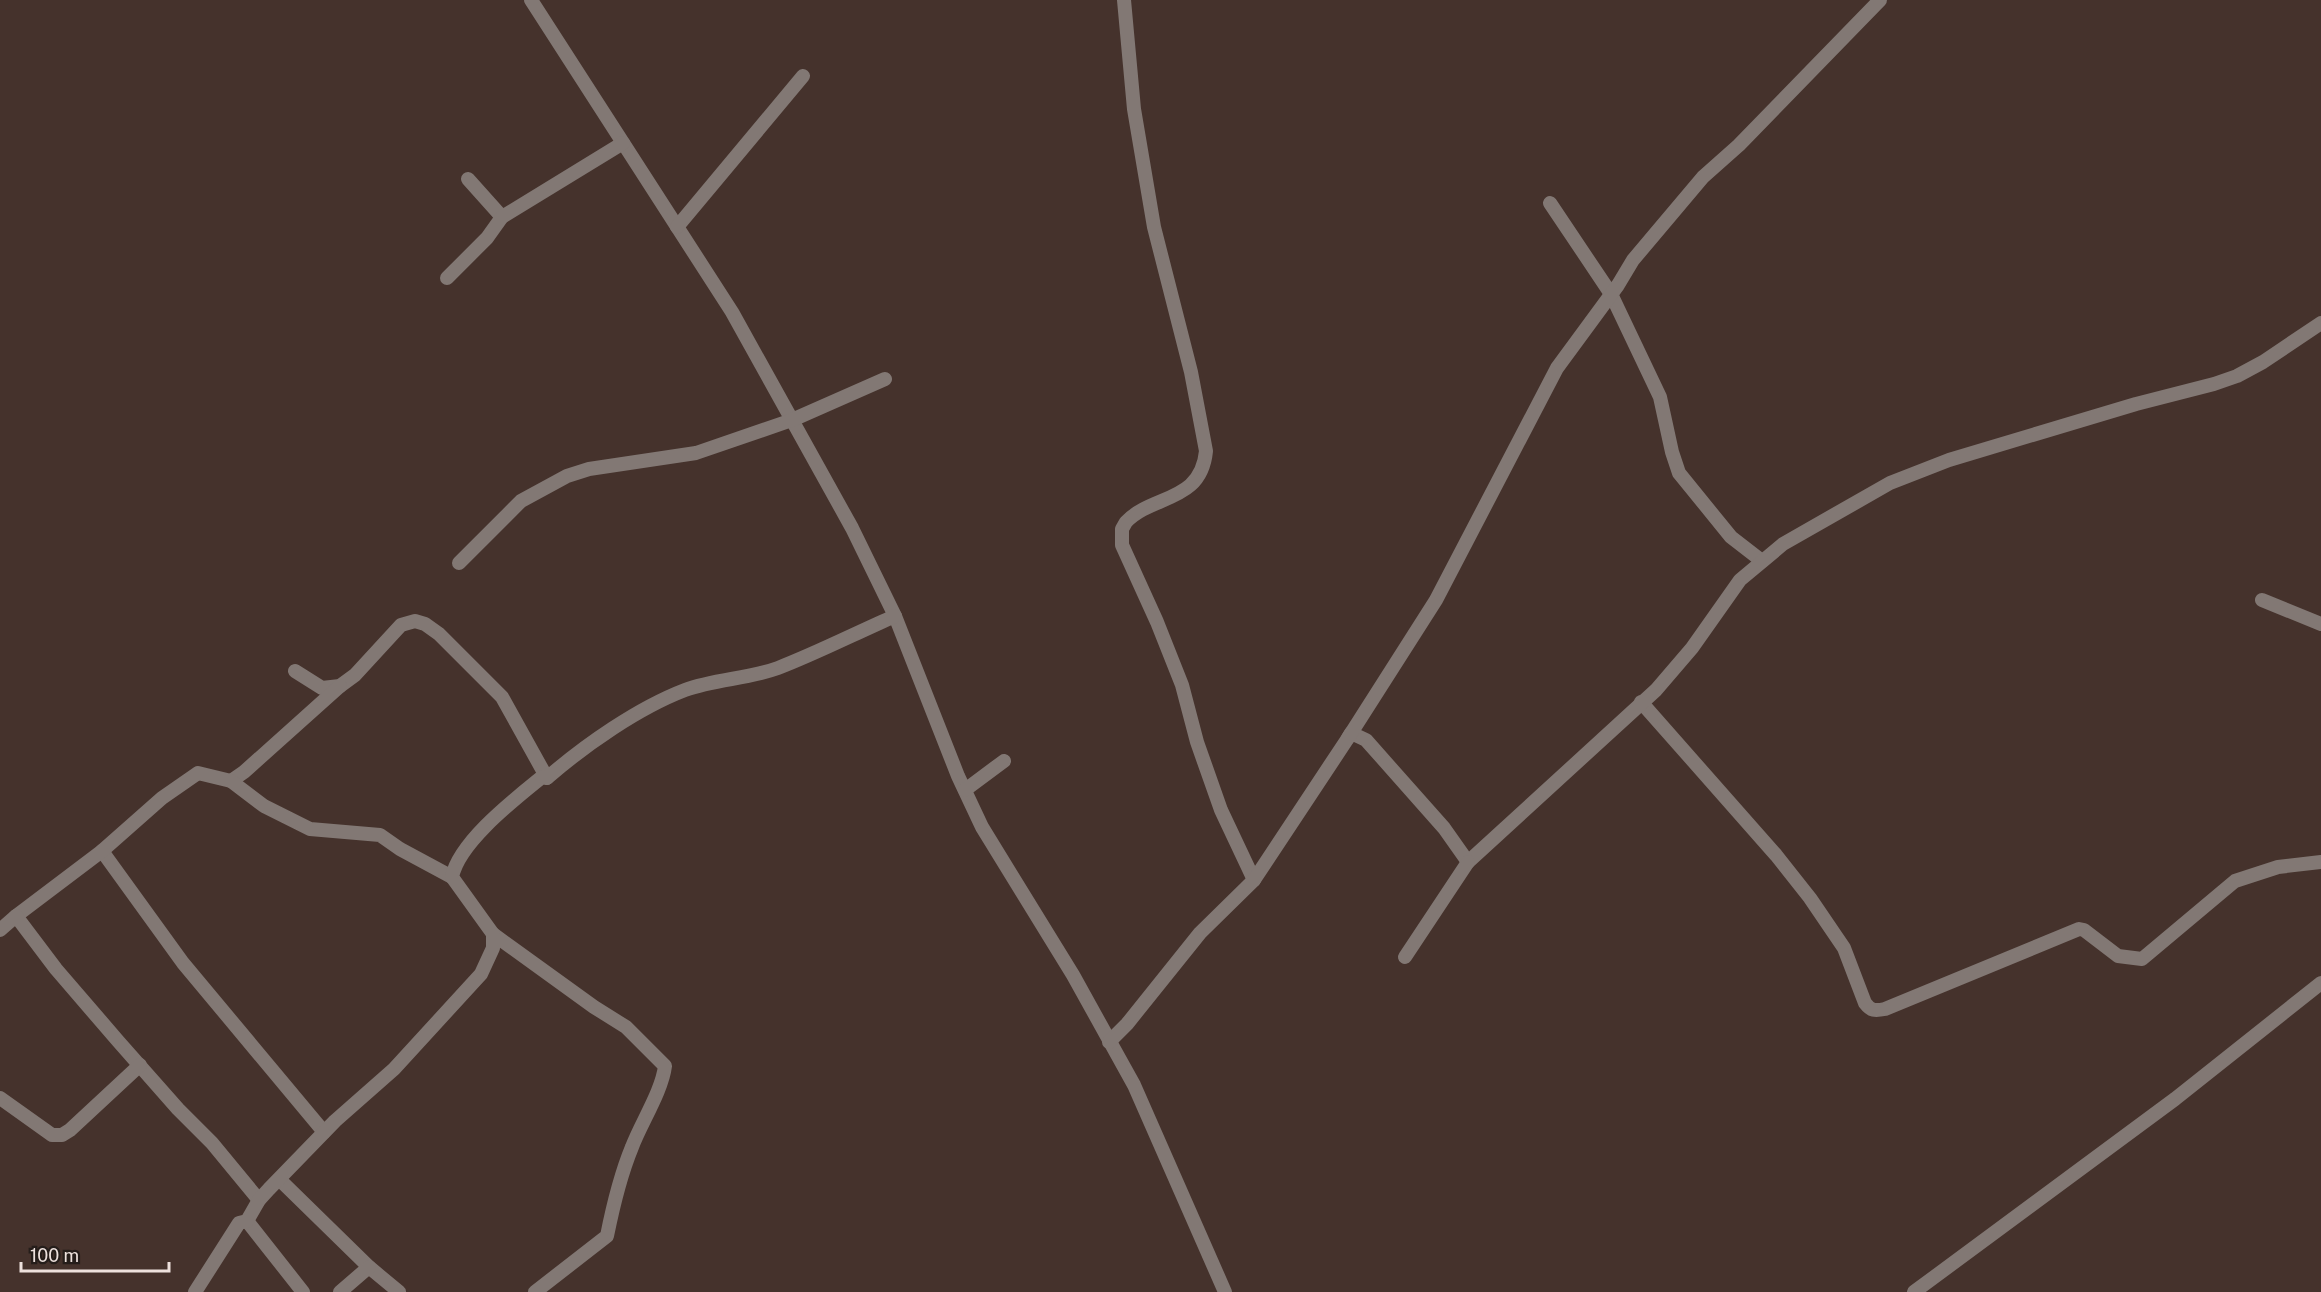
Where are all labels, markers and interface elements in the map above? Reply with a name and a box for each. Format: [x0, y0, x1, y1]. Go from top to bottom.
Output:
scale bar [21, 1235, 170, 1273]
text: 100 m [30, 1245, 79, 1266]

